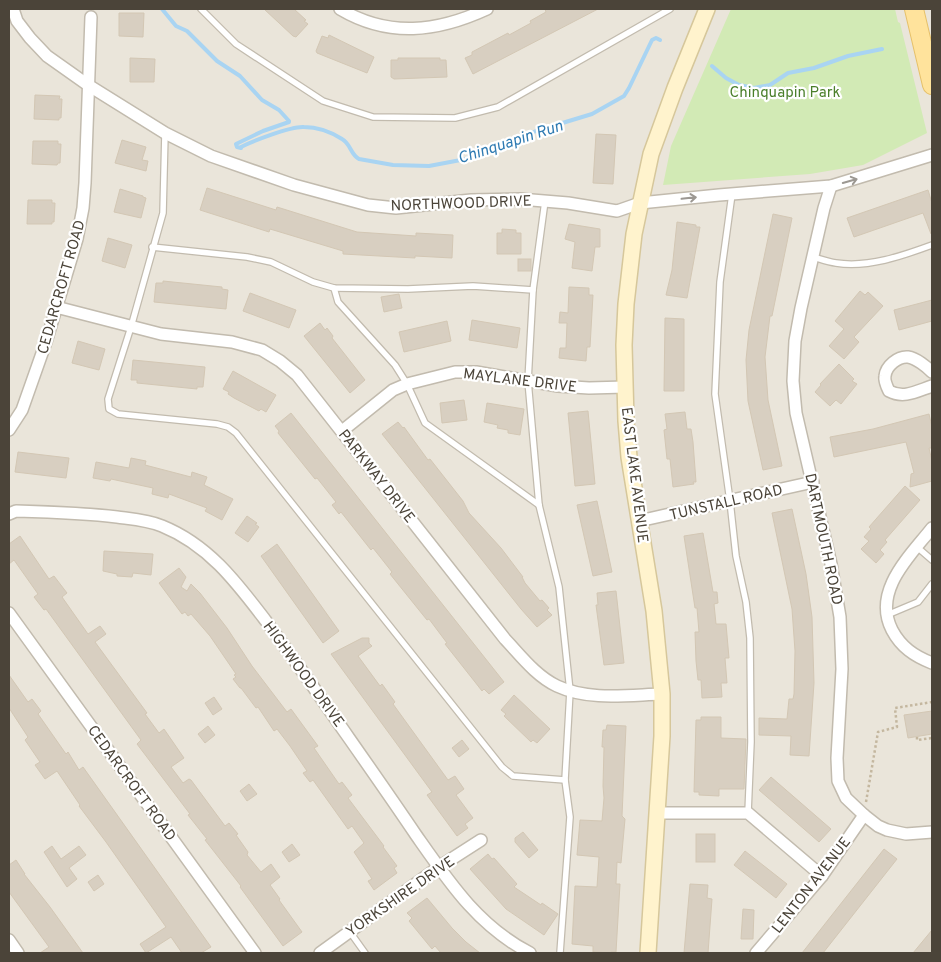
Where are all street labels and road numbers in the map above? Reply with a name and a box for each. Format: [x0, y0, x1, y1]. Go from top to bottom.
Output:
street label: NORTHWOOD DRIVE [390, 193, 532, 216]
street label: CEDARCROFT ROAD [34, 218, 91, 357]
street label: MAYLANE DRIVE [462, 365, 578, 398]
street label: EAST LAKE AVENUE [616, 406, 651, 544]
street label: PARKWAY DRIVE [333, 426, 418, 528]
street label: DARTMOUTH ROAD [799, 472, 846, 607]
street label: TUNSTALL ROAD [668, 481, 785, 526]
street label: HIGHWOOD DRIVE [258, 618, 348, 732]
street label: CEDARCROFT ROAD [82, 722, 179, 846]
street label: LENTON AVENUE [769, 834, 856, 938]
street label: YORKSHIRE DRIVE [343, 853, 459, 942]

